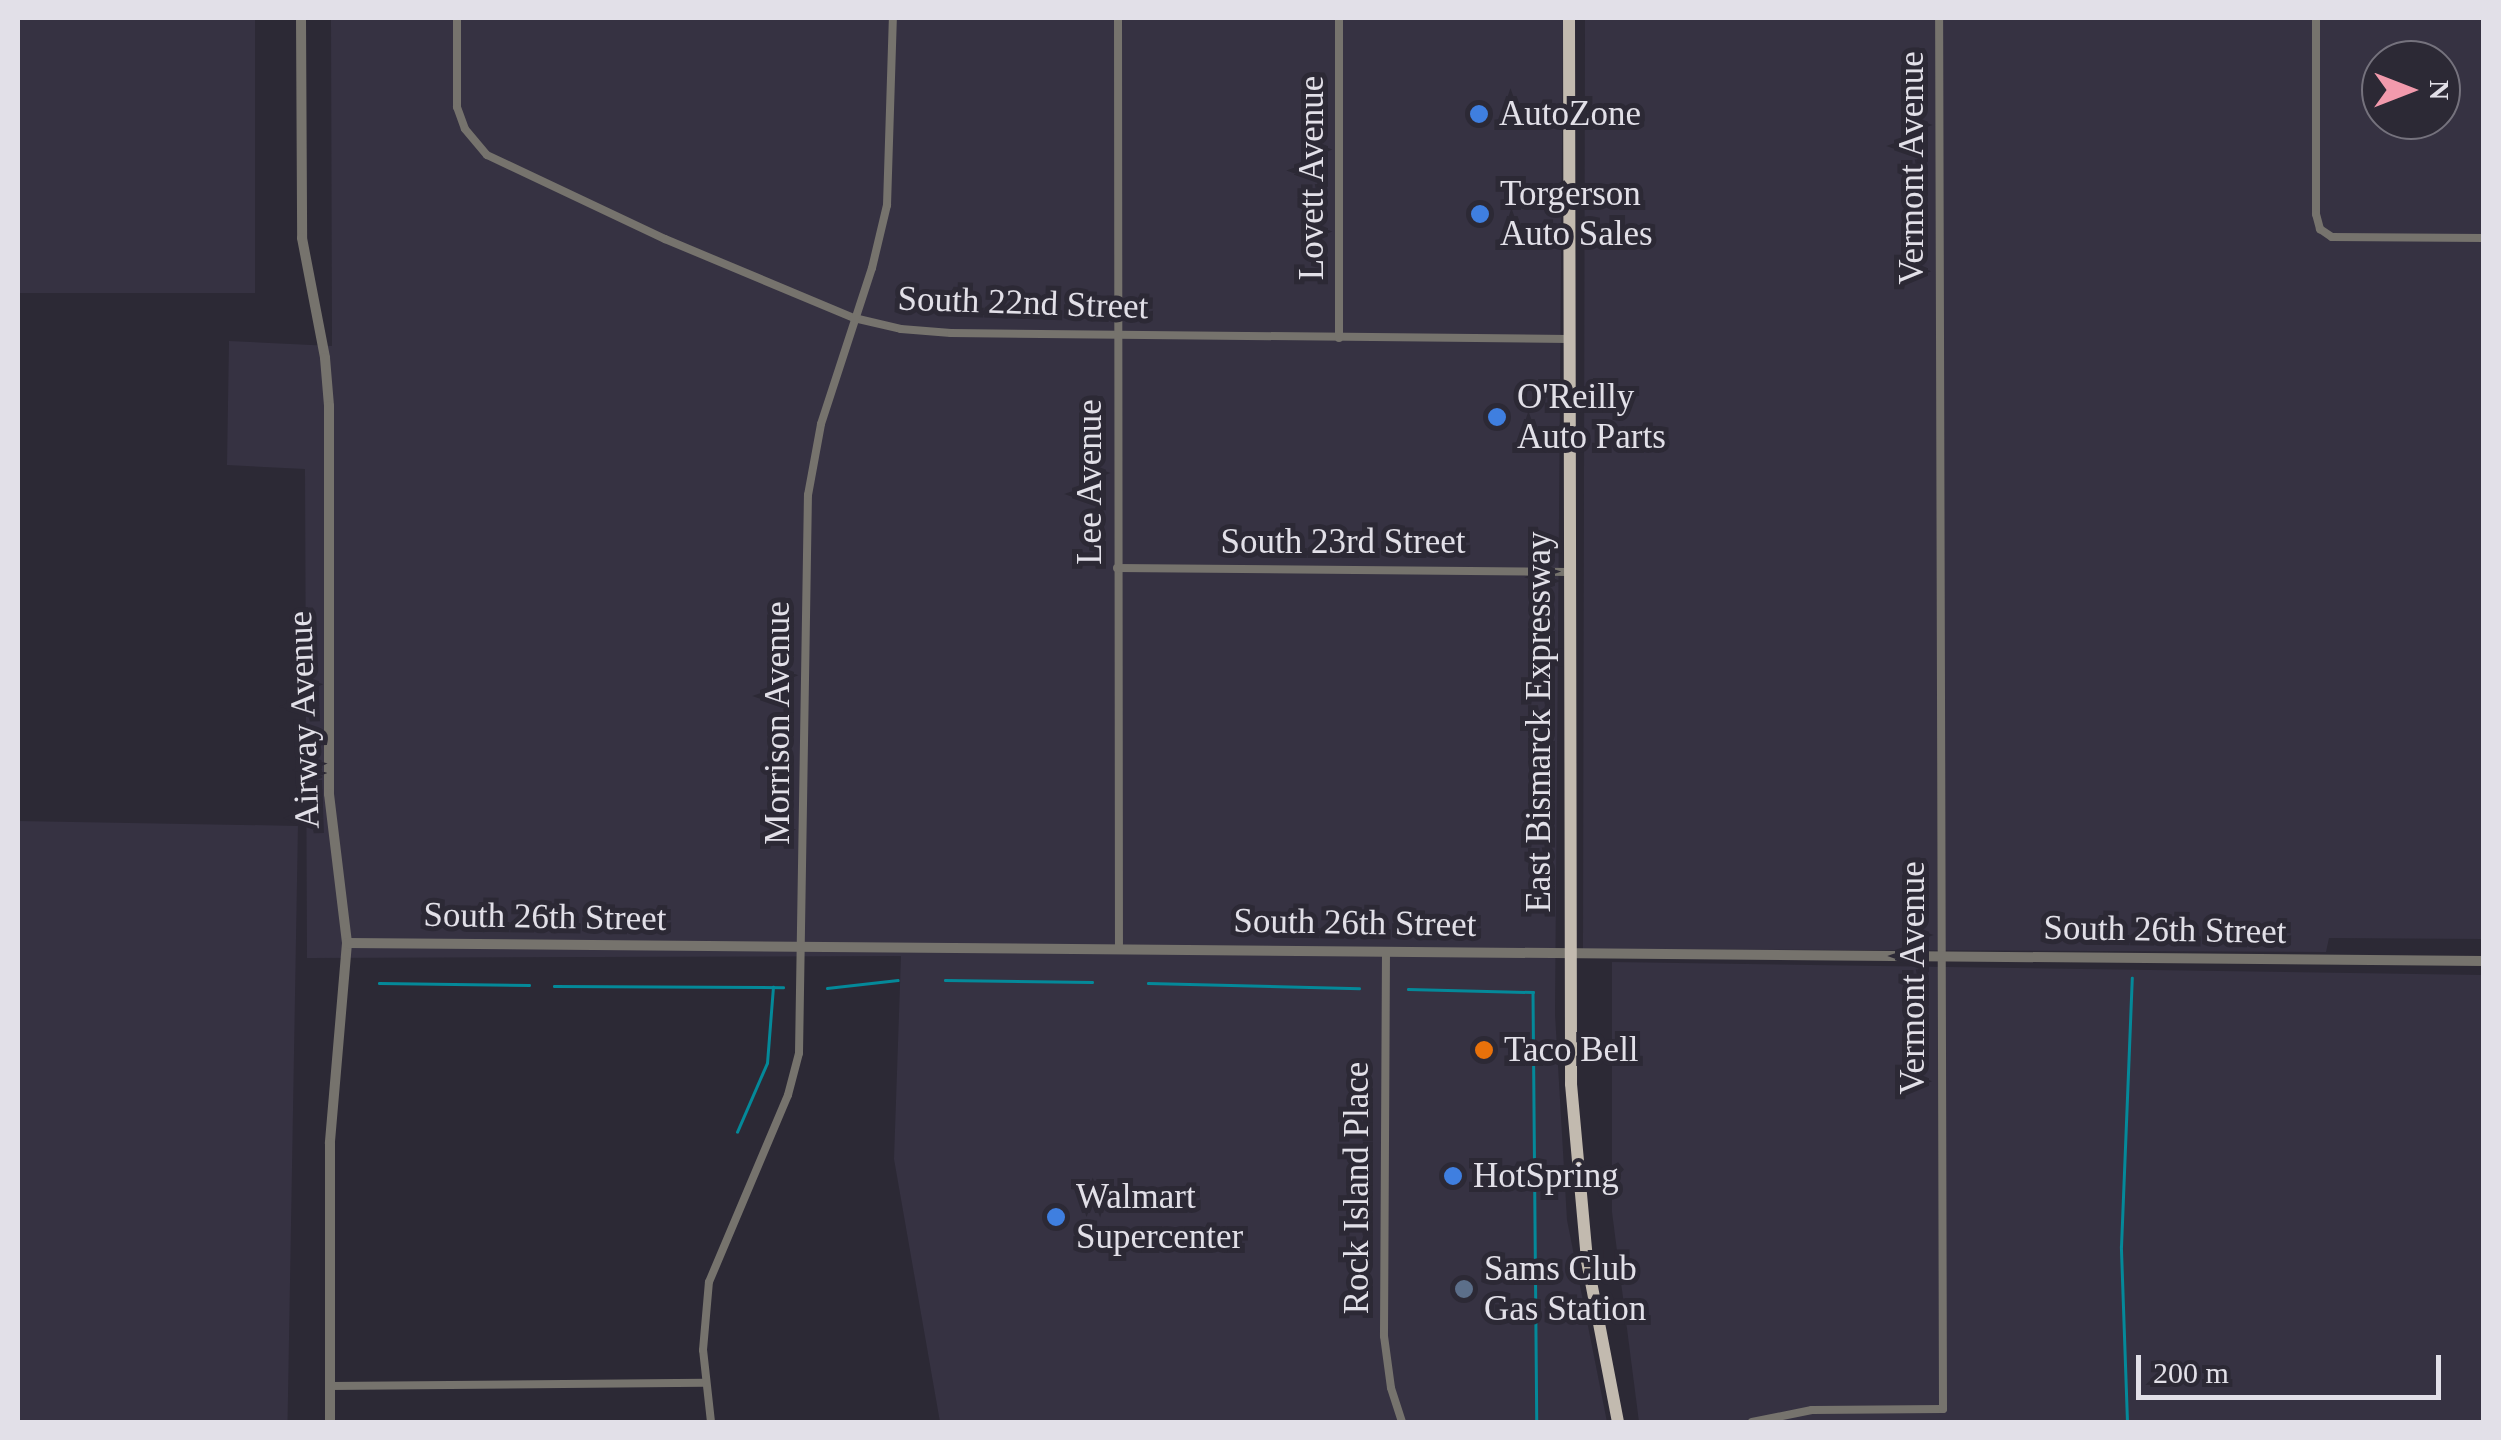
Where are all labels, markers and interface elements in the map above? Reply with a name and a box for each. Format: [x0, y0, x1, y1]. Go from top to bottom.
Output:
north arrow [2361, 40, 2461, 140]
street label: Vermont Avenue [1891, 50, 1933, 286]
street label: Lovett Avenue [1291, 75, 1333, 281]
text: N [2424, 80, 2455, 100]
place label: AutoZone [1499, 93, 1641, 135]
marker: AutoZone [1468, 103, 1490, 125]
place label: Torgerson Auto Sales [1500, 173, 1653, 255]
marker: Torgerson Auto Sales [1469, 203, 1491, 225]
street label: South 22nd Street [897, 278, 1149, 328]
place label: O'Reilly Auto Parts [1517, 376, 1666, 458]
street label: Lee Avenue [1069, 398, 1111, 566]
marker: O'Reilly Auto Parts [1486, 406, 1508, 428]
street label: South 23rd Street [1221, 521, 1465, 563]
street label: East Bismarck Expressway [1518, 531, 1560, 913]
street label: Morrison Avenue [757, 600, 799, 846]
street label: Airway Avenue [279, 609, 329, 831]
street label: Vermont Avenue [1892, 860, 1934, 1096]
street label: South 26th Street [423, 894, 667, 940]
street label: South 26th Street [1233, 900, 1477, 946]
street label: South 26th Street [2043, 907, 2287, 953]
place label: Taco Bell [1504, 1029, 1639, 1071]
marker: Taco Bell [1473, 1039, 1495, 1061]
street label: Rock Island Place [1336, 1062, 1378, 1314]
place label: HotSpring [1473, 1155, 1619, 1197]
marker: HotSpring [1442, 1165, 1464, 1187]
place label: Walmart Supercenter [1076, 1176, 1243, 1258]
marker: Walmart Supercenter [1045, 1206, 1067, 1228]
place label: Sams Club Gas Station [1484, 1248, 1646, 1330]
marker: Sams Club Gas Station [1453, 1278, 1475, 1300]
scale bar [2141, 1335, 2446, 1397]
text: 200 m [2153, 1356, 2229, 1389]

